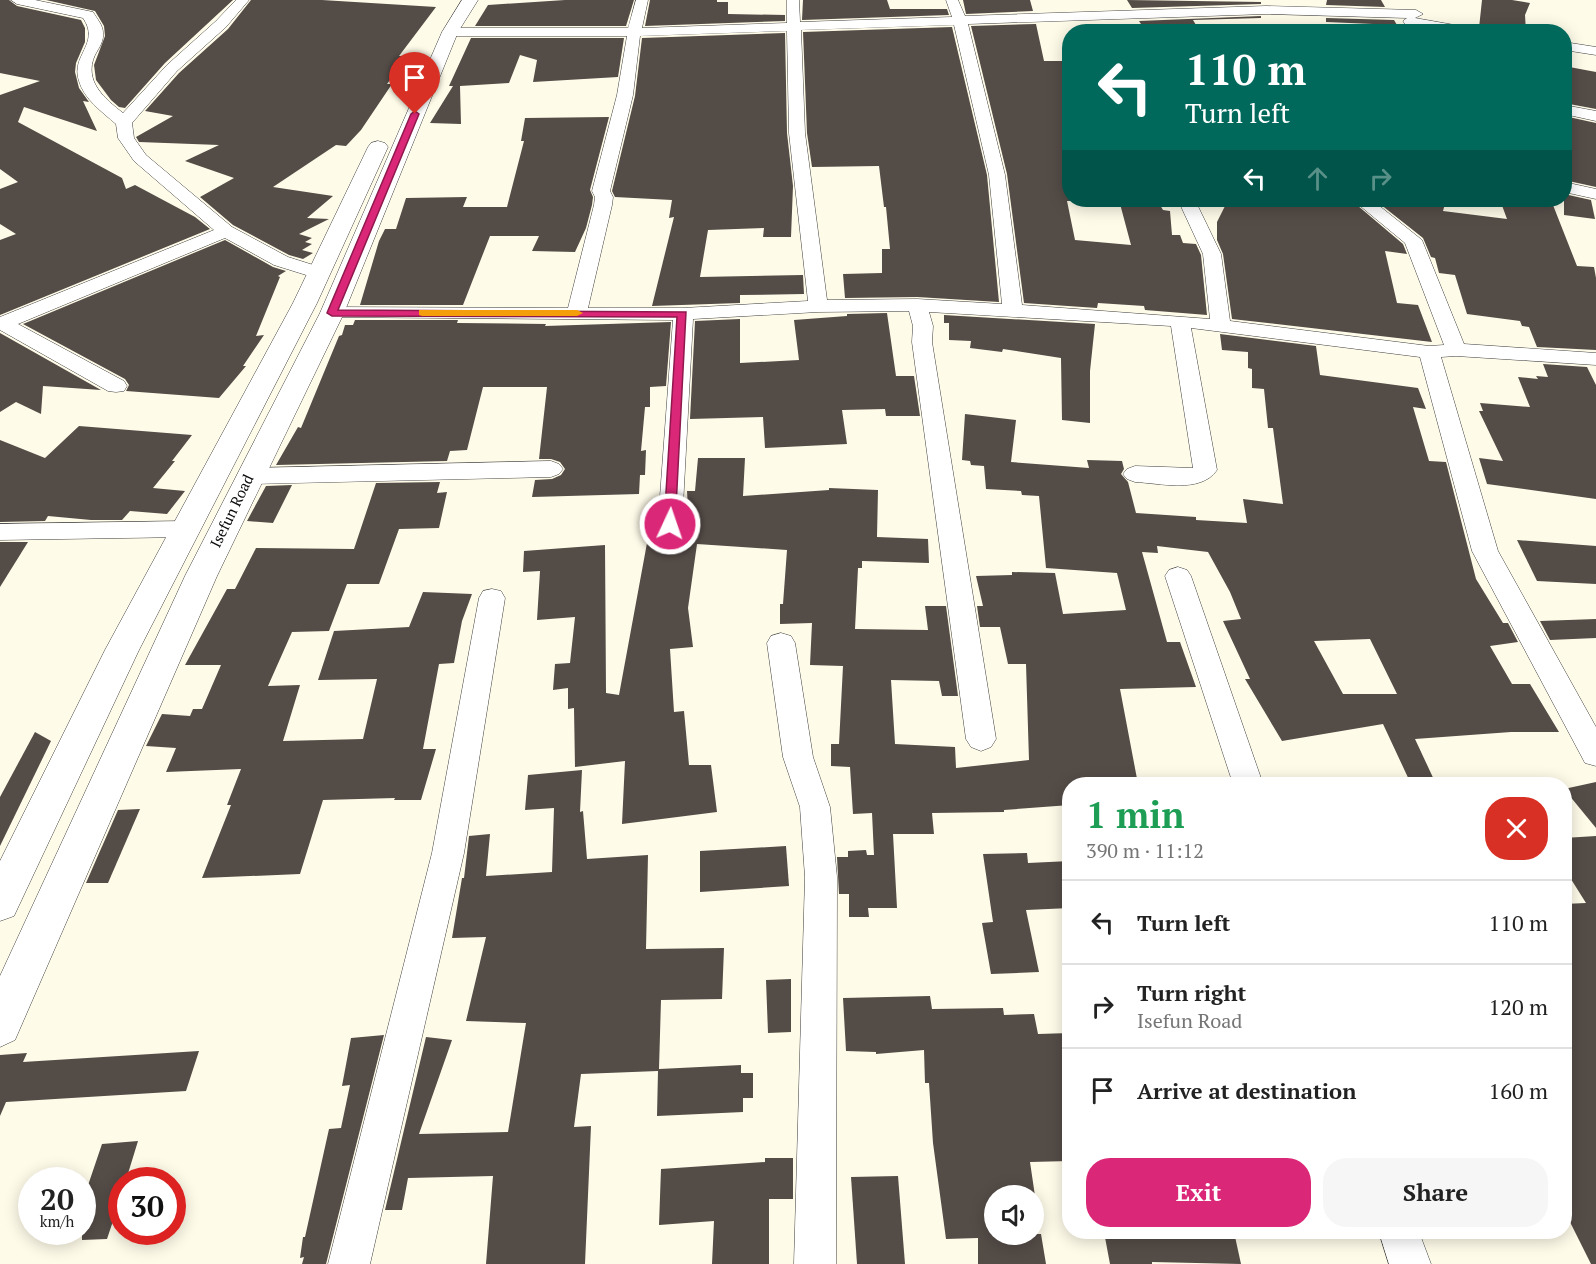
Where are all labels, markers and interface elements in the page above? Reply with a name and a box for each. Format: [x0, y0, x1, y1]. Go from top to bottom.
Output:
text: 110 m [1185, 41, 1306, 97]
icon: left [1086, 48, 1164, 126]
pin [389, 52, 440, 114]
icon: arrive [398, 61, 431, 94]
text: Turn left [1185, 95, 1290, 131]
icon: left [1238, 162, 1271, 195]
icon: ahead [1301, 162, 1334, 195]
icon: right [1364, 162, 1397, 195]
street label: Isefun Road [205, 471, 257, 550]
position arrow [638, 492, 702, 556]
text: 1 min [1086, 791, 1184, 838]
button: close [1485, 797, 1548, 860]
text: 390 m · 11:12 [1086, 837, 1204, 864]
icon: left [1086, 906, 1119, 939]
text: Turn left [1137, 908, 1230, 937]
text: 110 m [1488, 908, 1548, 937]
text: Turn right [1137, 978, 1246, 1007]
icon: right [1086, 990, 1119, 1023]
text: 120 m [1488, 992, 1548, 1021]
text: Isefun Road [1137, 1007, 1242, 1034]
icon: arrive [1086, 1074, 1119, 1107]
text: Arrive at destination [1137, 1076, 1356, 1105]
text: 160 m [1488, 1076, 1548, 1105]
button: Exit [1086, 1158, 1311, 1227]
button: Share [1323, 1158, 1548, 1227]
speed limit sign: 30 [108, 1167, 186, 1245]
text: 20 [40, 1179, 74, 1219]
map controls [984, 1185, 1044, 1245]
button: sound [984, 1185, 1044, 1245]
text: km/h [40, 1211, 74, 1231]

